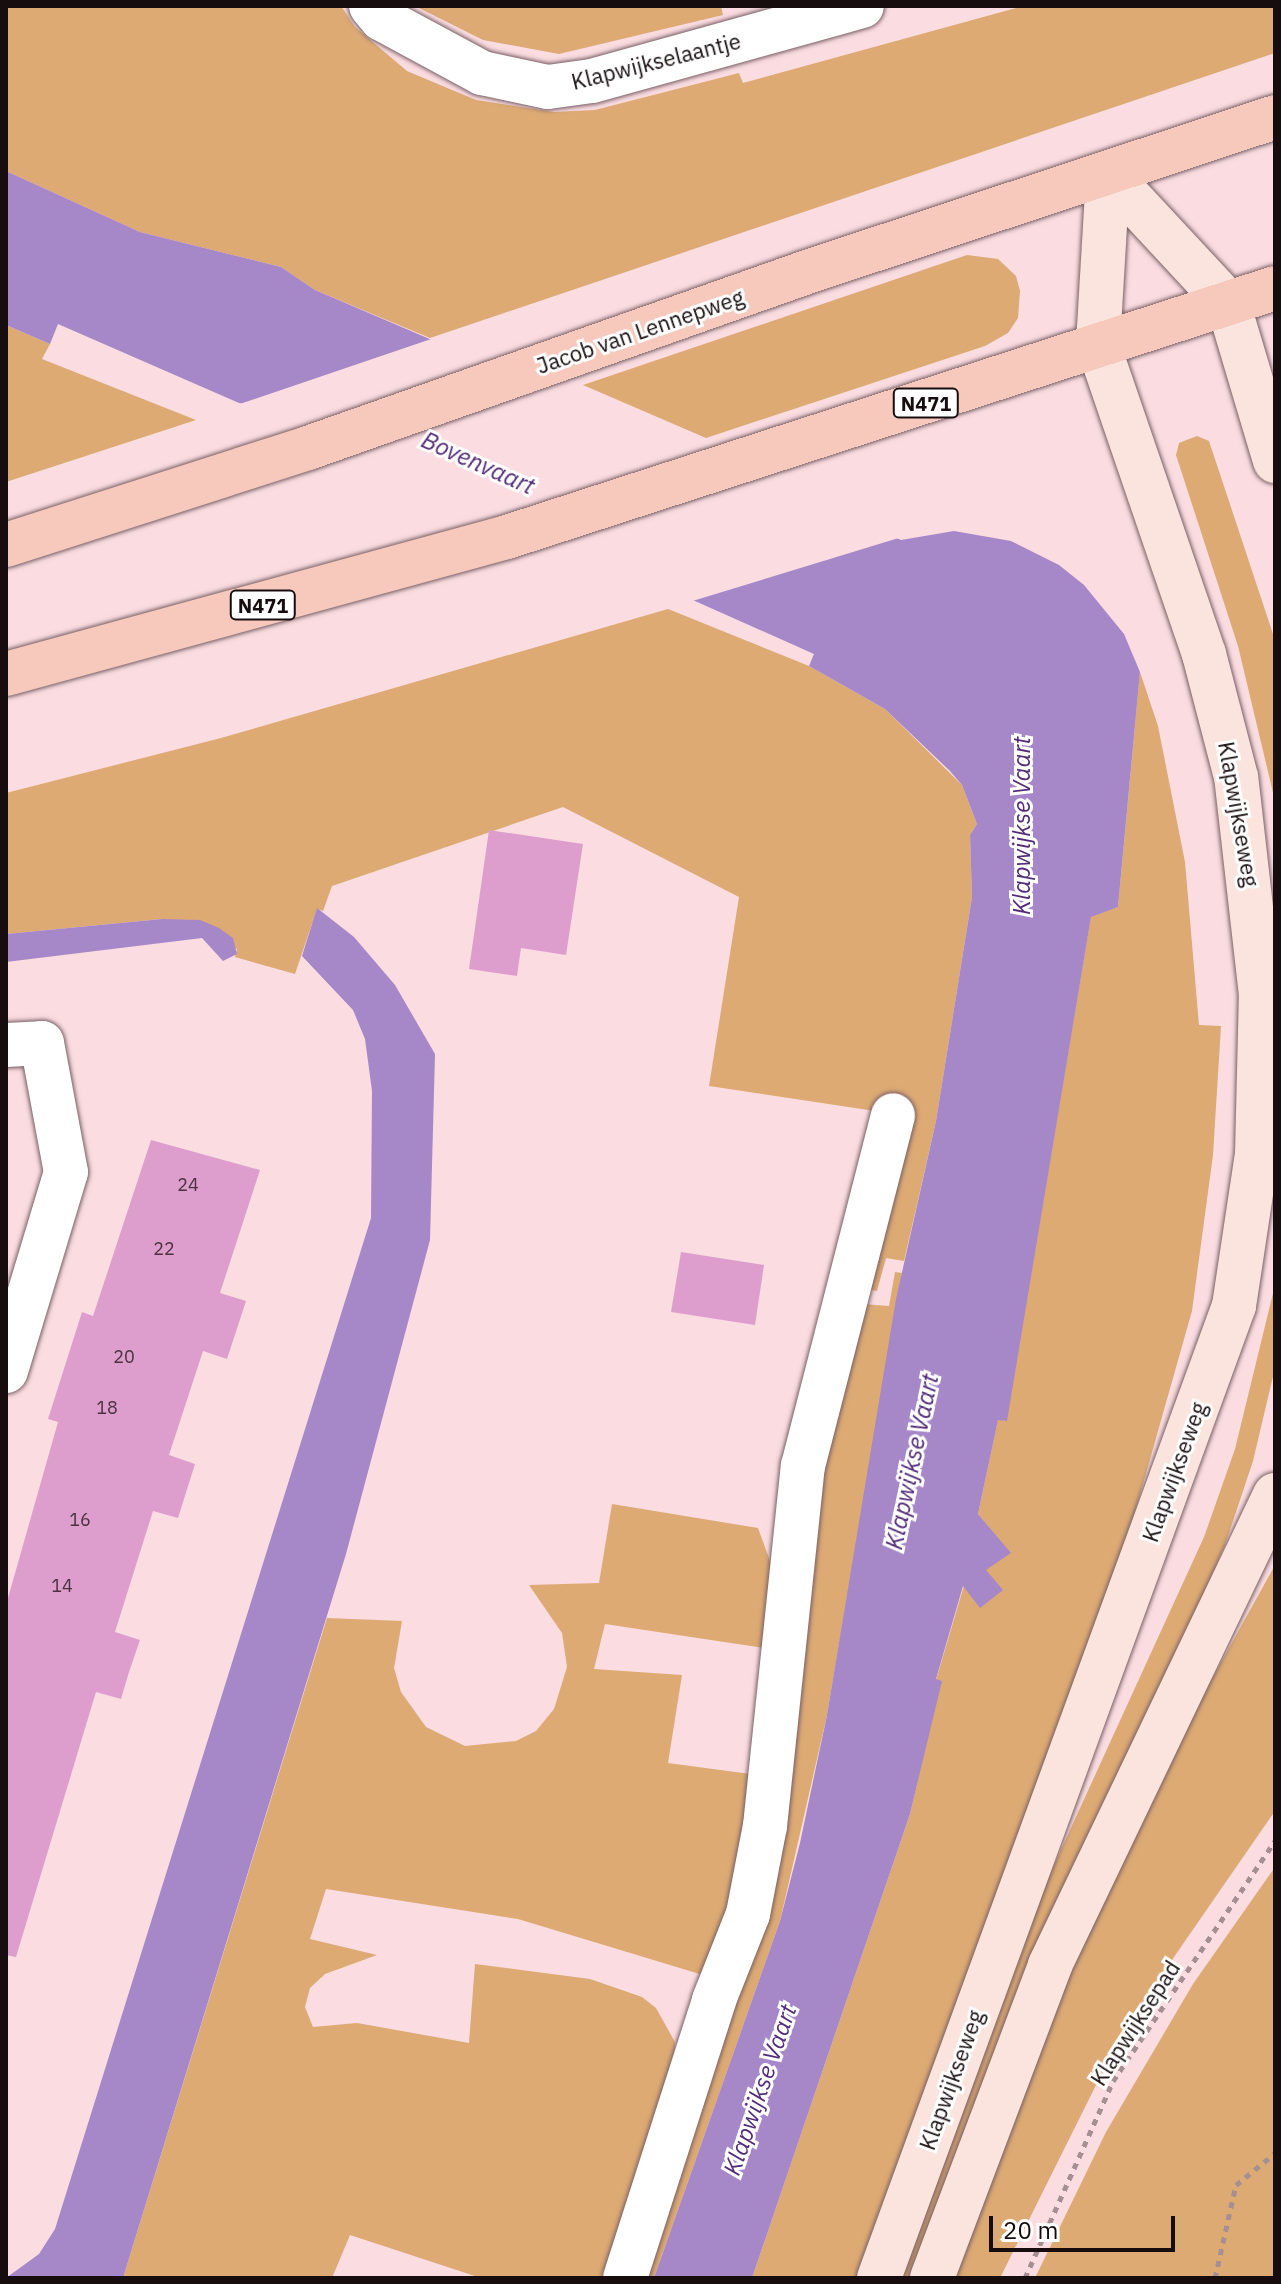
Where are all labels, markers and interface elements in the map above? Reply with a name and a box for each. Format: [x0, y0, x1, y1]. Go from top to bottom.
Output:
street label: Klapwijkselaantje [569, 27, 743, 95]
street label: Jacob van Lennepweg [533, 283, 747, 379]
road number: N471 [892, 387, 960, 419]
water label: Bovenvaart [417, 425, 539, 501]
road number: N471 [229, 589, 297, 621]
water label: Klapwijkse Vaart [1008, 737, 1036, 915]
street label: Klapwijkseweg [1213, 739, 1265, 889]
house number: 24 [177, 1174, 199, 1196]
house number: 22 [153, 1238, 175, 1260]
house number: 20 [113, 1346, 135, 1368]
water label: Klapwijkse Vaart [879, 1372, 945, 1552]
house number: 18 [96, 1397, 118, 1419]
street label: Klapwijkseweg [1136, 1399, 1212, 1545]
house number: 16 [69, 1509, 91, 1531]
house number: 14 [51, 1575, 73, 1597]
street label: Klapwijksepad [1085, 1956, 1185, 2090]
water label: Klapwijkse Vaart [717, 2001, 803, 2179]
street label: Klapwijkseweg [913, 2007, 989, 2153]
scale bar [993, 2200, 1179, 2250]
text: 20 m [1003, 2214, 1058, 2246]

